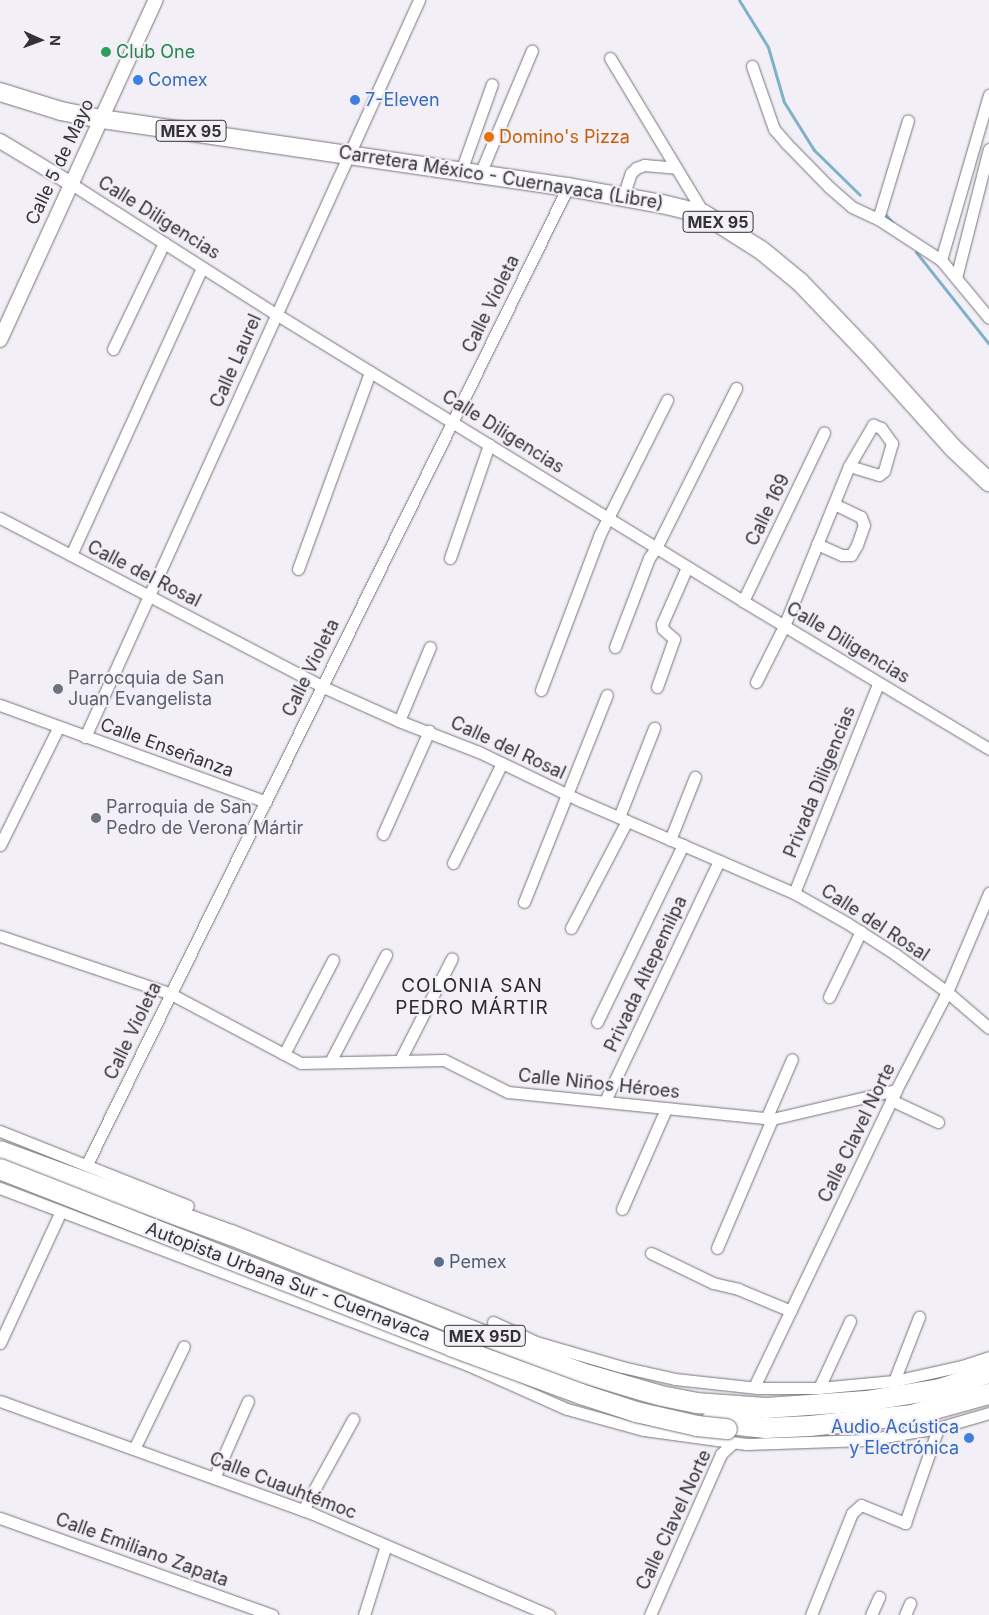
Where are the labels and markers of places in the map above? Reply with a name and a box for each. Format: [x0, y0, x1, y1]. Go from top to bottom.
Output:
place label: Club One [116, 41, 195, 63]
marker: Club One [100, 46, 112, 58]
place label: Comex [148, 69, 208, 91]
marker: Comex [132, 74, 144, 86]
place label: 7-Eleven [365, 89, 440, 111]
marker: 7-Eleven [349, 94, 361, 106]
place label: Domino's Pizza [499, 126, 630, 148]
marker: Domino's Pizza [483, 131, 495, 143]
place label: Parrocquia de San Juan Evangelista [68, 668, 224, 711]
marker: Parrocquia de San Juan Evangelista [52, 683, 64, 695]
place label: Parroquia de San Pedro de Verona Mártir [106, 797, 303, 840]
marker: Parroquia de San Pedro de Verona Mártir [90, 812, 102, 824]
place label: Pemex [449, 1251, 507, 1273]
marker: Pemex [433, 1256, 445, 1268]
place label: Audio Acústica y Electrónica [831, 1417, 959, 1460]
marker: Audio Acústica y Electrónica [963, 1432, 975, 1444]

